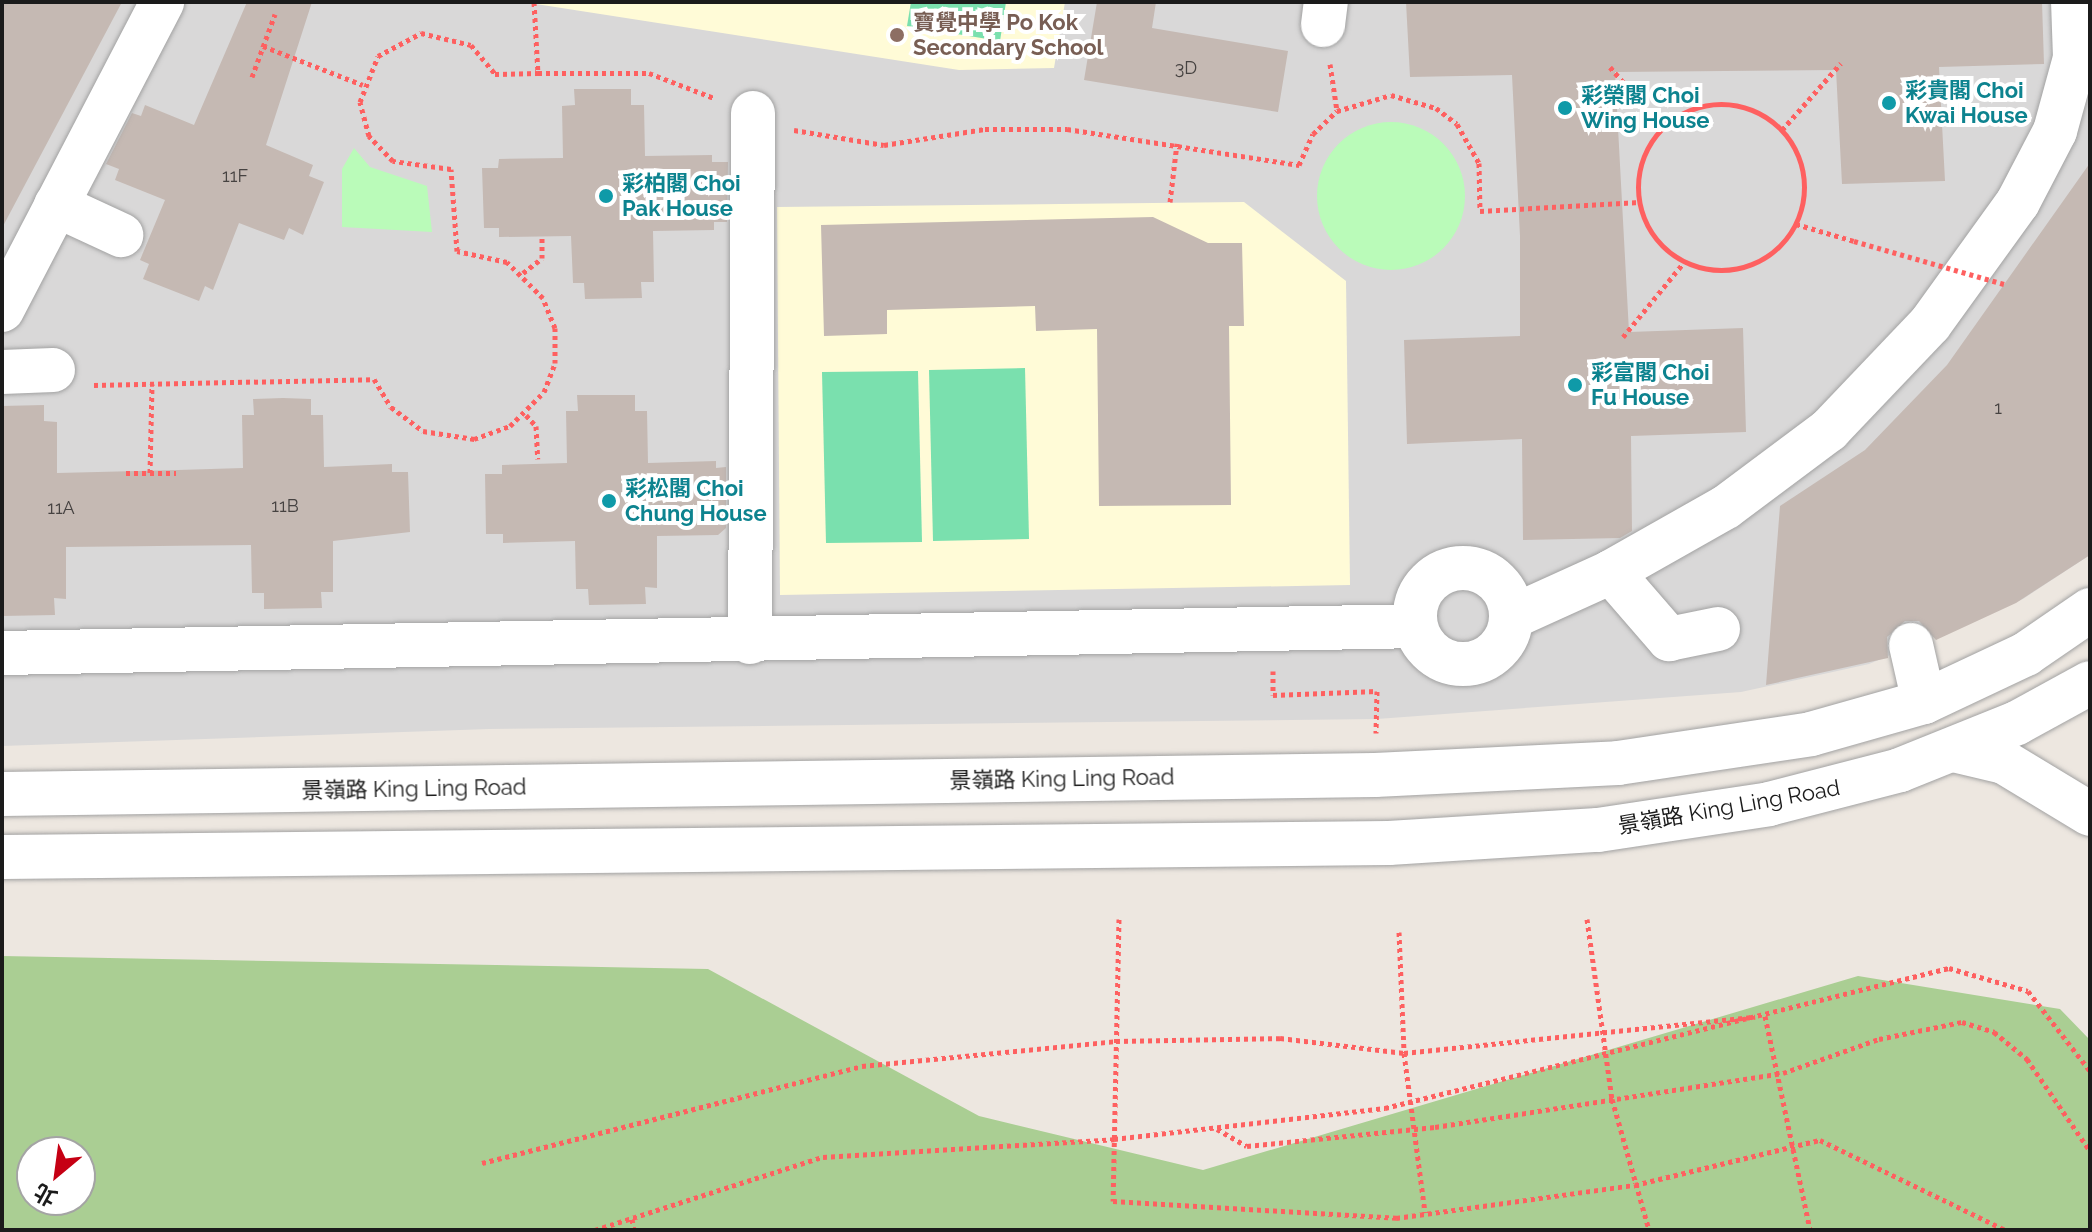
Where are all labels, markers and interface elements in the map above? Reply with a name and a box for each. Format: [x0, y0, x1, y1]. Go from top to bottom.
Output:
place label: 寶覺中學 Po Kok Secondary School [913, 9, 1104, 60]
marker: 寶覺中學 Po Kok Secondary School [888, 26, 906, 44]
house number: 3D [1175, 57, 1197, 79]
place label: 彩貴閣 Choi Kwai House [1905, 77, 2028, 128]
place label: 彩榮閣 Choi Wing House [1581, 82, 1709, 134]
marker: 彩貴閣 Choi Kwai House [1880, 94, 1898, 112]
marker: 彩榮閣 Choi Wing House [1556, 99, 1574, 117]
house number: 11F [222, 165, 248, 187]
place label: 彩柏閣 Choi Pak House [622, 170, 741, 222]
marker: 彩柏閣 Choi Pak House [597, 187, 615, 205]
place label: 彩富閣 Choi Fu House [1591, 359, 1710, 410]
marker: 彩富閣 Choi Fu House [1566, 376, 1584, 394]
house number: 1 [1994, 397, 2002, 419]
place label: 彩松閣 Choi Chung House [625, 475, 767, 526]
marker: 彩松閣 Choi Chung House [600, 492, 618, 510]
house number: 11B [271, 495, 299, 517]
house number: 11A [47, 497, 75, 519]
street label: 景嶺路 King Ling Road [949, 764, 1175, 794]
street label: 景嶺路 King Ling Road [301, 774, 527, 804]
street label: 景嶺路 King Ling Road [1616, 774, 1842, 840]
north arrow [16, 1136, 96, 1216]
text: 北 [29, 1179, 61, 1212]

